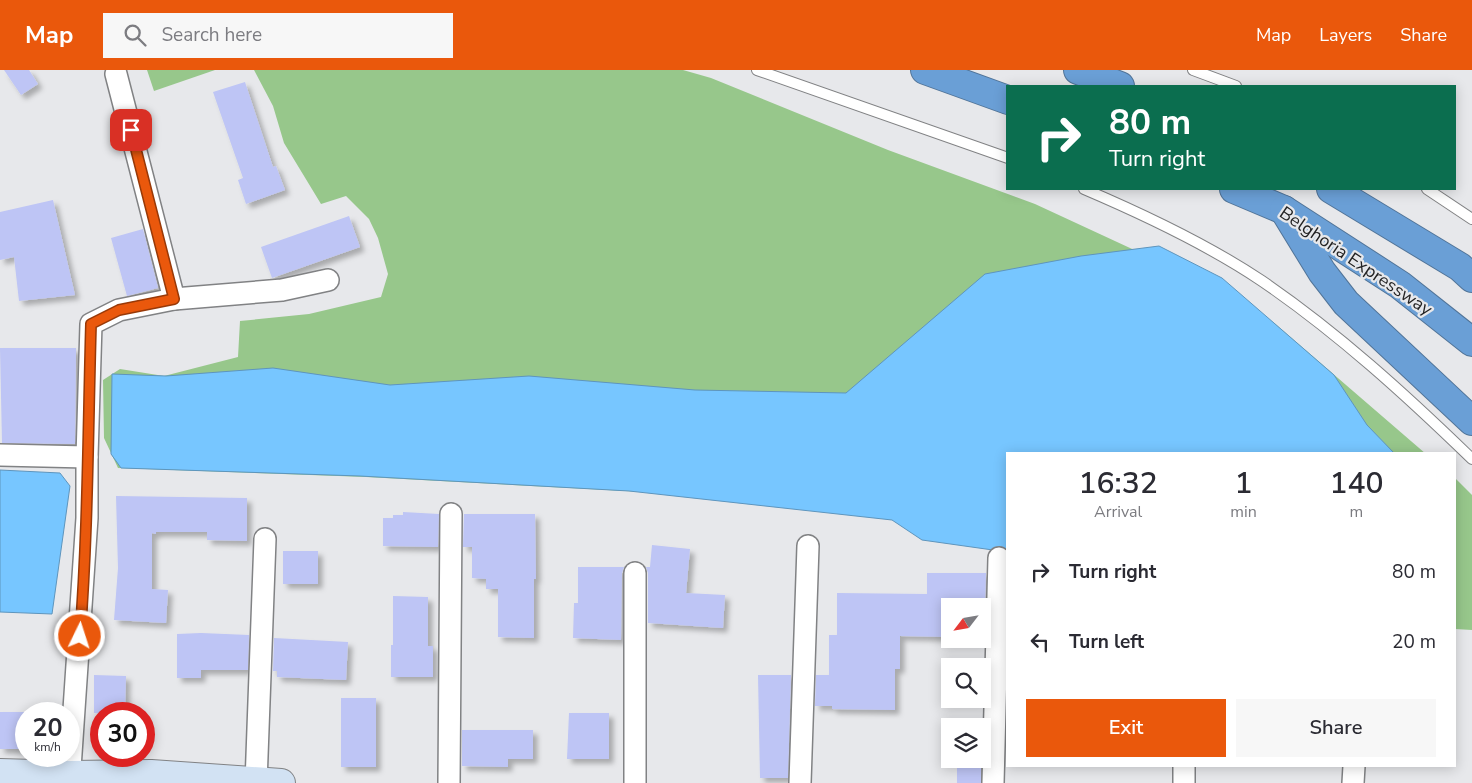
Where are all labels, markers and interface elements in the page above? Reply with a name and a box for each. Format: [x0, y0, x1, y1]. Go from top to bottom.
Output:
search box [103, 13, 453, 58]
text: Map [25, 19, 73, 51]
icon: search [121, 21, 149, 49]
text: Search here [161, 22, 262, 48]
text: Map [1256, 23, 1291, 47]
text: Layers [1319, 23, 1372, 47]
text: Share [1400, 23, 1447, 47]
text: 80 m [1109, 99, 1191, 146]
icon: right [1026, 105, 1091, 170]
pin [110, 109, 152, 151]
icon: arrive [117, 116, 145, 144]
text: Turn right [1109, 144, 1205, 174]
street label: Belghoria Expressway [1275, 201, 1438, 322]
text: 16:32 [1079, 463, 1158, 504]
text: 1 [1235, 463, 1253, 504]
text: 140 [1329, 463, 1383, 504]
text: Arrival [1094, 501, 1142, 523]
text: min [1230, 501, 1257, 523]
text: m [1350, 501, 1363, 523]
icon: right [1026, 558, 1054, 586]
text: Turn right [1069, 559, 1156, 585]
text: 80 m [1392, 559, 1436, 585]
north arrow [941, 598, 991, 648]
map controls [941, 598, 991, 768]
position arrow [53, 609, 105, 661]
icon: left [1026, 628, 1054, 656]
text: Turn left [1069, 629, 1144, 655]
text: 20 m [1392, 629, 1436, 655]
button: search [941, 658, 991, 708]
button: Exit [1026, 699, 1226, 757]
button: Share [1236, 699, 1436, 757]
speed limit sign: 30 [90, 702, 155, 767]
text: 20 [32, 711, 63, 745]
button: layers [941, 718, 991, 768]
text: km/h [34, 739, 61, 755]

